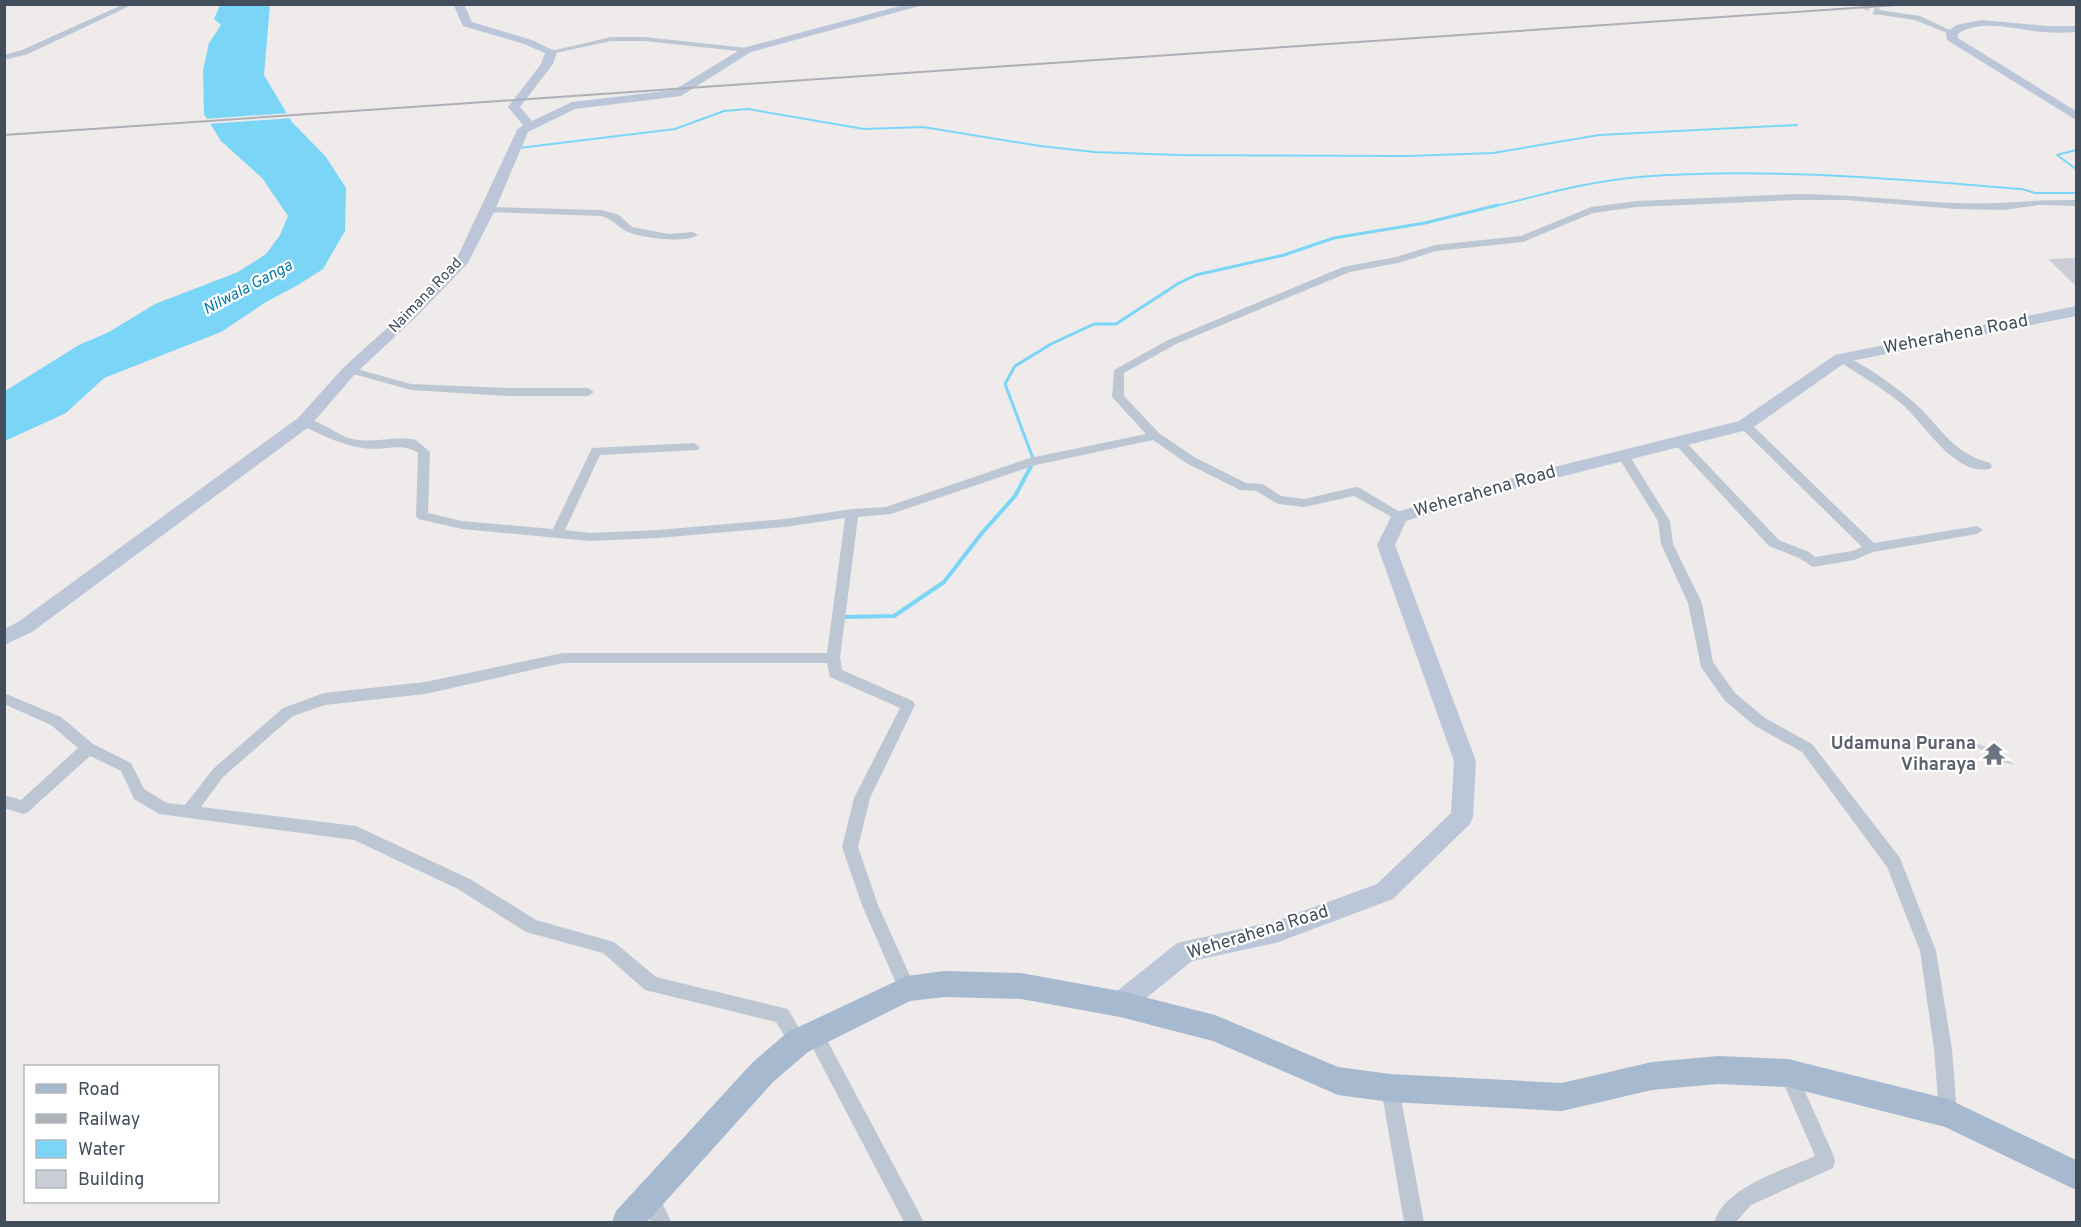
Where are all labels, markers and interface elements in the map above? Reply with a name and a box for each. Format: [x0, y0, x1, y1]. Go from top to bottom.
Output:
street label: Naimana Road [385, 254, 467, 338]
water label: Nilwala Ganga [200, 256, 297, 320]
street label: Weherahena Road [1882, 310, 2030, 360]
street label: Weherahena Road [1411, 461, 1559, 523]
place label: Udamuna Purana Viharaya [1831, 733, 1976, 777]
temple icon: Udamuna Purana Viharaya [1981, 741, 2007, 767]
street label: Weherahena Road [1184, 901, 1332, 965]
legend [24, 1065, 219, 1203]
text: Road [78, 1079, 120, 1102]
text: Railway [78, 1109, 140, 1132]
text: Water [78, 1139, 125, 1162]
text: Building [78, 1169, 144, 1192]

